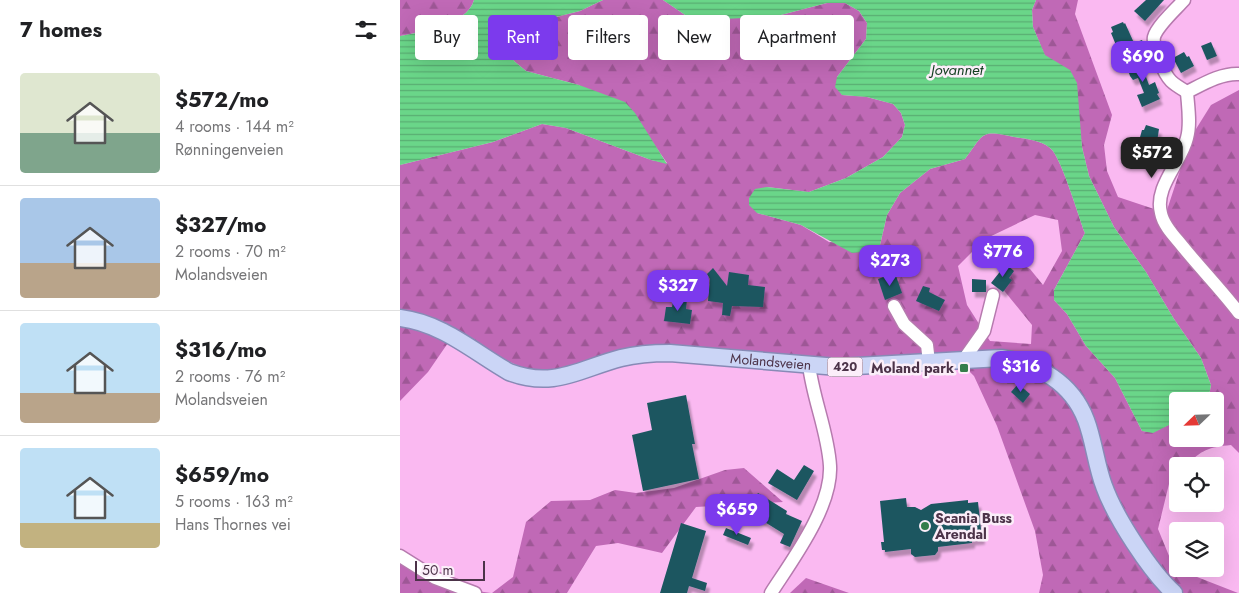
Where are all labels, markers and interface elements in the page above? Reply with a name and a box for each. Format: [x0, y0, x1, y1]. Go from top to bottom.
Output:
text: 7 homes [20, 15, 102, 45]
chip: Buy [415, 15, 478, 60]
chip: Rent [488, 15, 558, 60]
chip: Filters [568, 15, 648, 60]
chip: New [658, 15, 730, 60]
chip: Apartment [740, 15, 854, 60]
icon: filters [352, 16, 380, 44]
pin: $690 [1113, 41, 1173, 83]
text: $690 [1122, 45, 1164, 68]
water label: Jovannet [928, 59, 985, 81]
text: $572/mo [175, 85, 269, 115]
icon: home [60, 93, 120, 153]
text: 4 rooms · 144 m² [175, 115, 294, 138]
pin: $572 [1122, 136, 1182, 179]
text: Rønningenveien [175, 138, 284, 161]
text: $572 [1132, 141, 1172, 164]
text: $327/mo [175, 210, 266, 240]
icon: home [60, 218, 120, 278]
pin: $776 [973, 236, 1033, 278]
text: 2 rooms · 70 m² [175, 240, 286, 263]
text: $776 [983, 240, 1023, 263]
pin: $273 [860, 244, 920, 287]
text: $273 [870, 249, 910, 272]
text: Molandsveien [175, 263, 268, 286]
pin: $327 [648, 270, 708, 312]
text: $327 [658, 274, 698, 297]
text: $316/mo [175, 335, 267, 365]
icon: home [60, 343, 120, 403]
street label: Molandsveien [729, 348, 812, 375]
pin: $316 [991, 350, 1051, 393]
text: $316 [1002, 355, 1040, 378]
road number: 420 [828, 358, 862, 377]
place label: Moland park [871, 358, 954, 378]
marker: Moland park [958, 362, 970, 374]
text: 2 rooms · 76 m² [175, 365, 285, 388]
text: Molandsveien [175, 388, 268, 411]
north arrow [1169, 392, 1224, 448]
map controls [1169, 392, 1224, 577]
button: locate [1169, 457, 1224, 512]
text: $659/mo [175, 460, 269, 490]
icon: home [60, 468, 120, 528]
text: 5 rooms · 163 m² [175, 490, 293, 513]
pin: $659 [707, 494, 767, 536]
text: $659 [716, 498, 758, 521]
place label: Scania Buss Arendal [934, 508, 1013, 544]
text: Hans Thornes vei [175, 513, 291, 536]
marker: Scania Buss Arendal [919, 520, 931, 532]
button: layers [1169, 522, 1224, 577]
scale bar [415, 558, 485, 581]
text: 50 m [422, 560, 453, 580]

